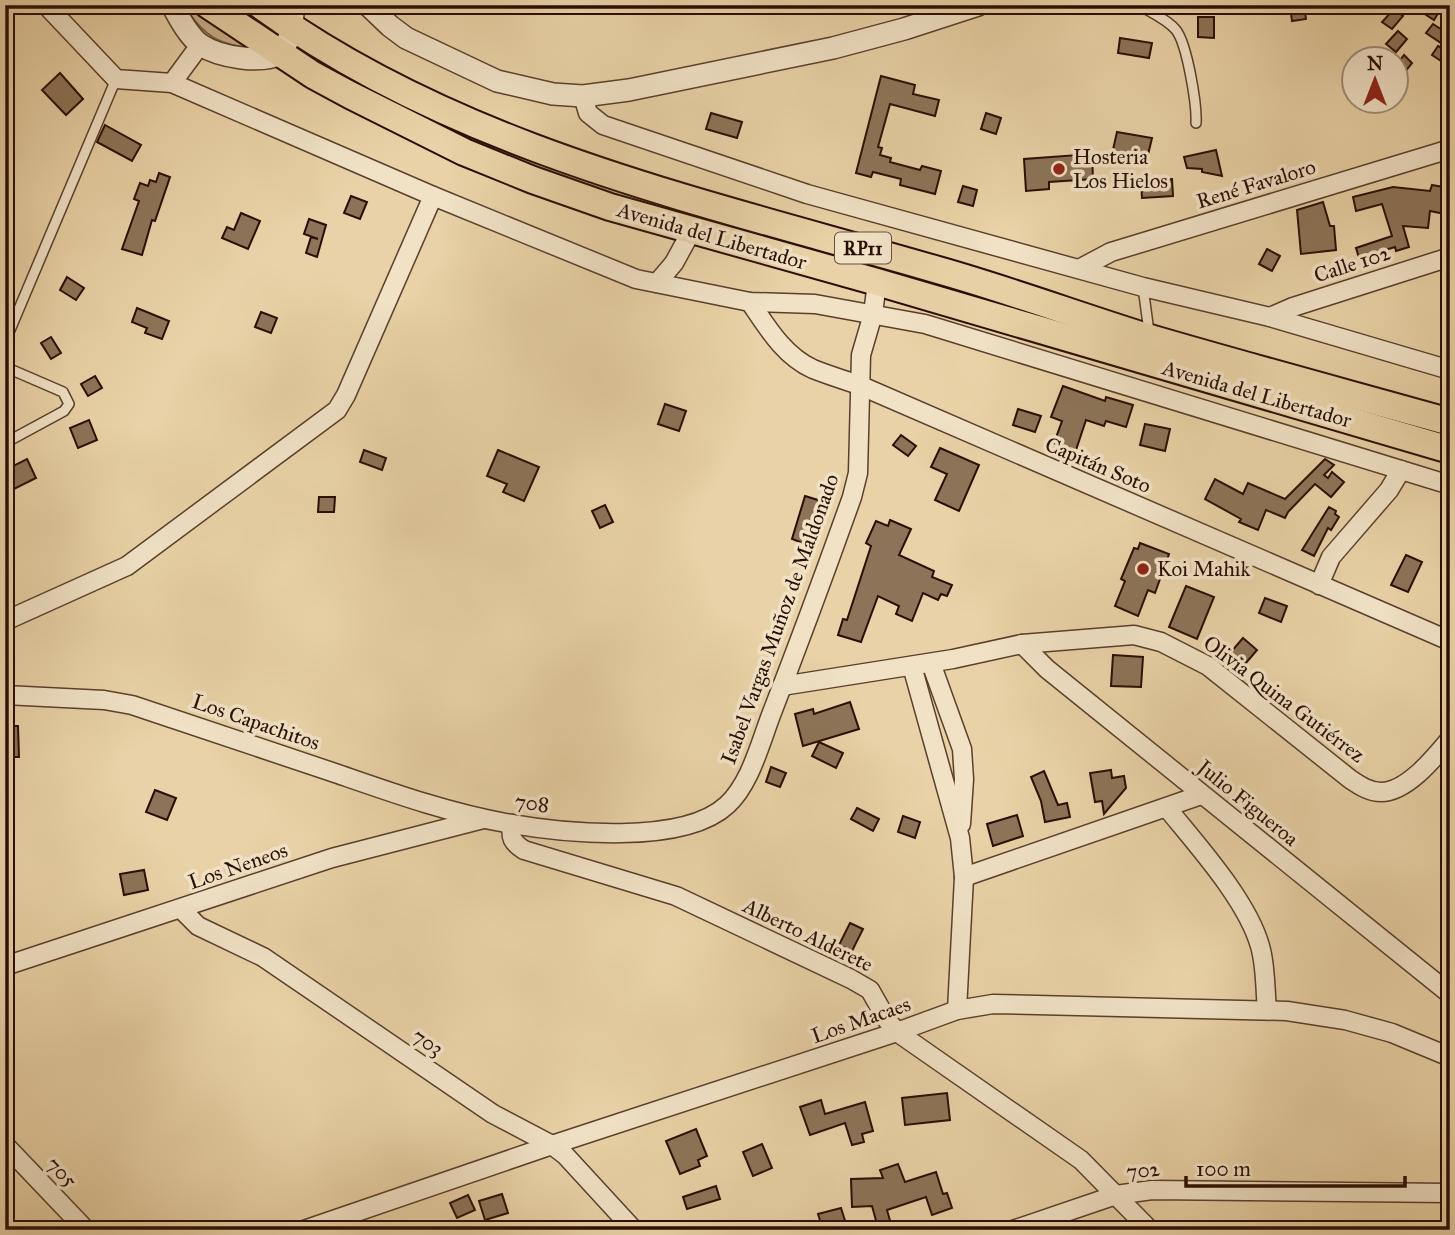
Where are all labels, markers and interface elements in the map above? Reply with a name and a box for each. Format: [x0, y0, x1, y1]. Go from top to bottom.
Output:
north arrow [1340, 46, 1410, 116]
text: N [1367, 52, 1383, 75]
place label: Hosteria Los Hielos [1073, 144, 1168, 194]
street label: René Favaloro [1193, 153, 1319, 215]
marker: Hosteria Los Hielos [1051, 161, 1067, 177]
street label: Avenida del Libertador [613, 196, 810, 276]
road number: RP11 [835, 232, 891, 264]
street label: Calle 102 [1311, 239, 1394, 288]
street label: Avenida del Libertador [1158, 354, 1355, 434]
street label: Capitán Soto [1041, 431, 1155, 499]
street label: Isabel Vargas Muñoz de Maldonado [715, 470, 845, 768]
place label: Koi Mahik [1157, 556, 1251, 582]
marker: Koi Mahik [1135, 561, 1151, 577]
street label: Olivia Quina Gutiérrez [1198, 630, 1370, 768]
street label: Los Capachitos [189, 688, 323, 756]
street label: Julio Figueroa [1191, 753, 1304, 852]
street label: 708 [513, 788, 551, 818]
street label: Los Neneos [185, 837, 291, 895]
street label: Alberto Alderete [738, 892, 877, 978]
street label: Los Macaes [808, 991, 914, 1049]
street label: 703 [408, 1022, 448, 1062]
scale bar [1186, 1144, 1404, 1188]
street label: 705 [41, 1151, 83, 1193]
street label: 702 [1125, 1156, 1162, 1184]
text: 100 m [1196, 1156, 1251, 1182]

